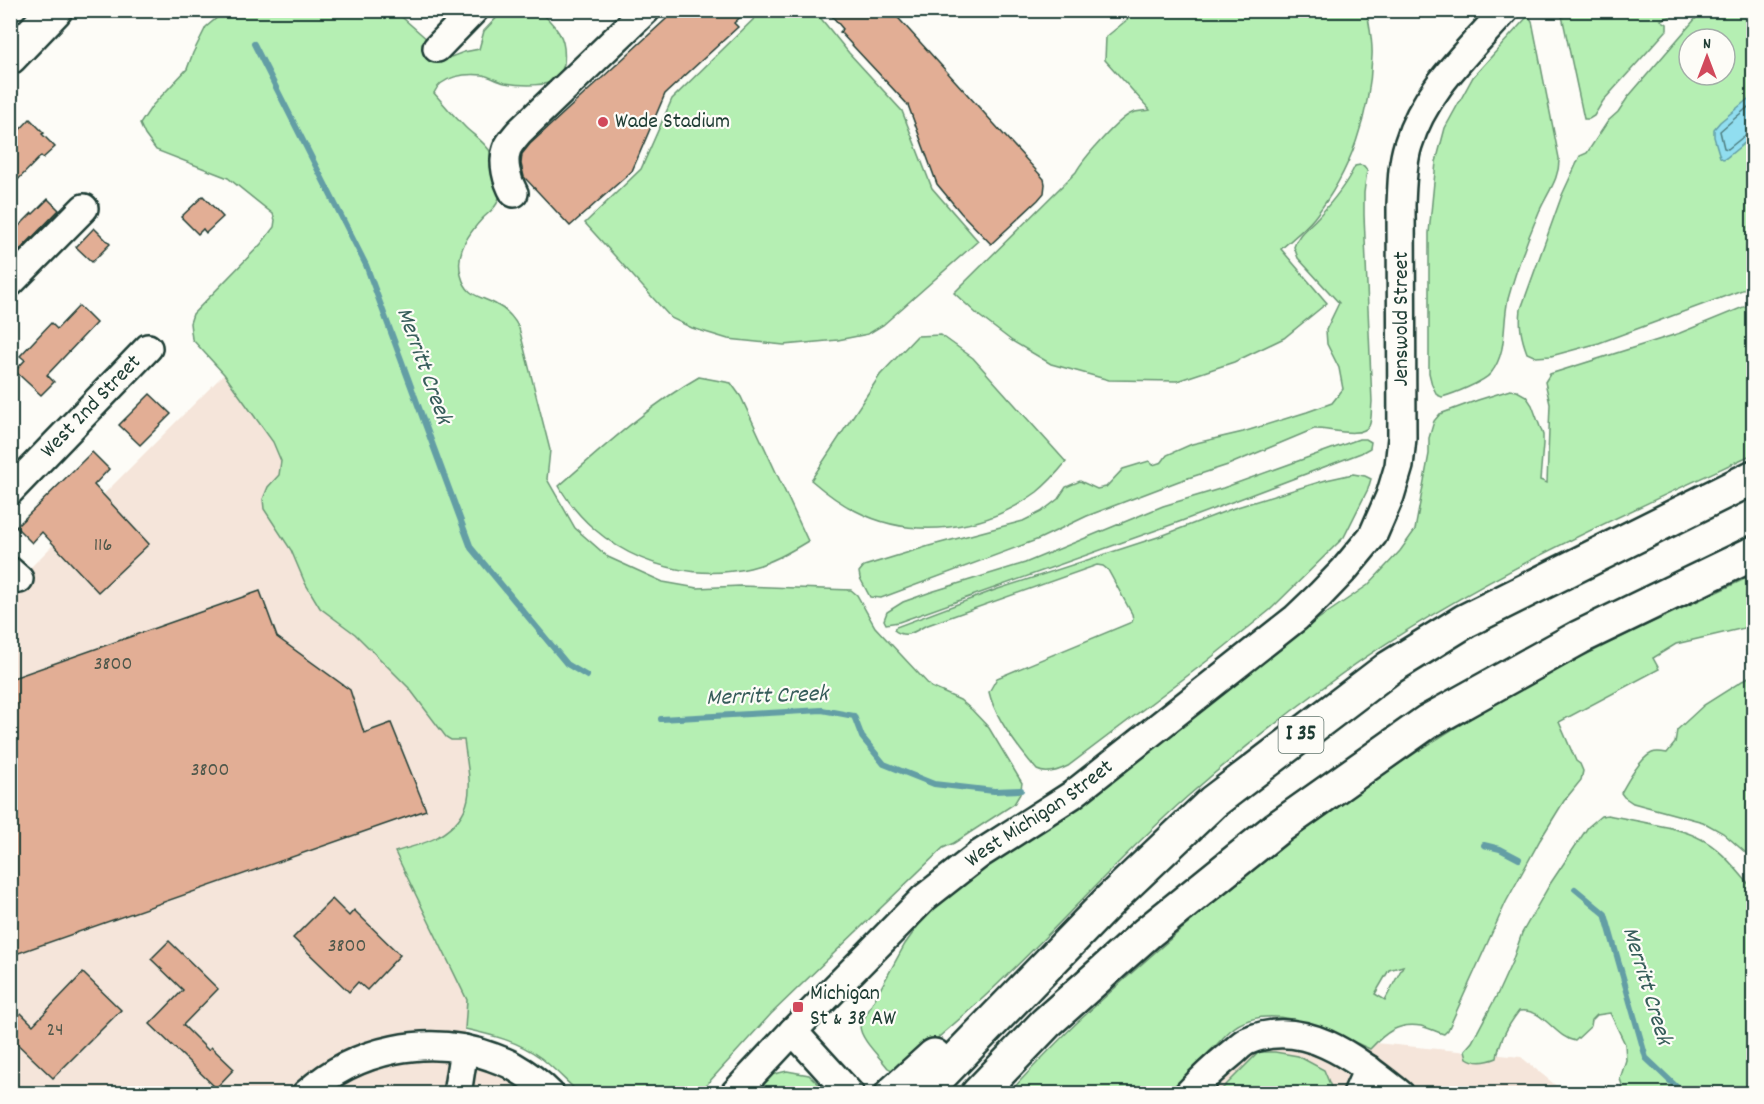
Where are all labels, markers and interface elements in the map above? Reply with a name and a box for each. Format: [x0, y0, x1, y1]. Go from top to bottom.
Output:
north arrow [1677, 27, 1737, 87]
text: N [1703, 33, 1711, 56]
place label: Wade Stadium [615, 107, 730, 138]
marker: Wade Stadium [596, 115, 610, 129]
street label: Jenswold Street [1387, 251, 1418, 387]
water label: Merritt Creek [386, 303, 461, 431]
street label: West 2nd Street [34, 348, 149, 466]
house number: 116 [94, 532, 112, 560]
house number: 3800 [94, 651, 132, 679]
water label: Merritt Creek [706, 678, 831, 716]
road number: I 35 [1278, 717, 1324, 753]
street label: West Michigan Street [959, 752, 1120, 875]
house number: 3800 [191, 757, 229, 785]
water label: Merritt Creek [1612, 923, 1681, 1051]
house number: 3800 [328, 933, 366, 961]
place label: Michigan St & 38 AW [810, 979, 896, 1035]
marker: Michigan St & 38 AW [791, 1000, 805, 1014]
house number: 24 [46, 1017, 64, 1045]

